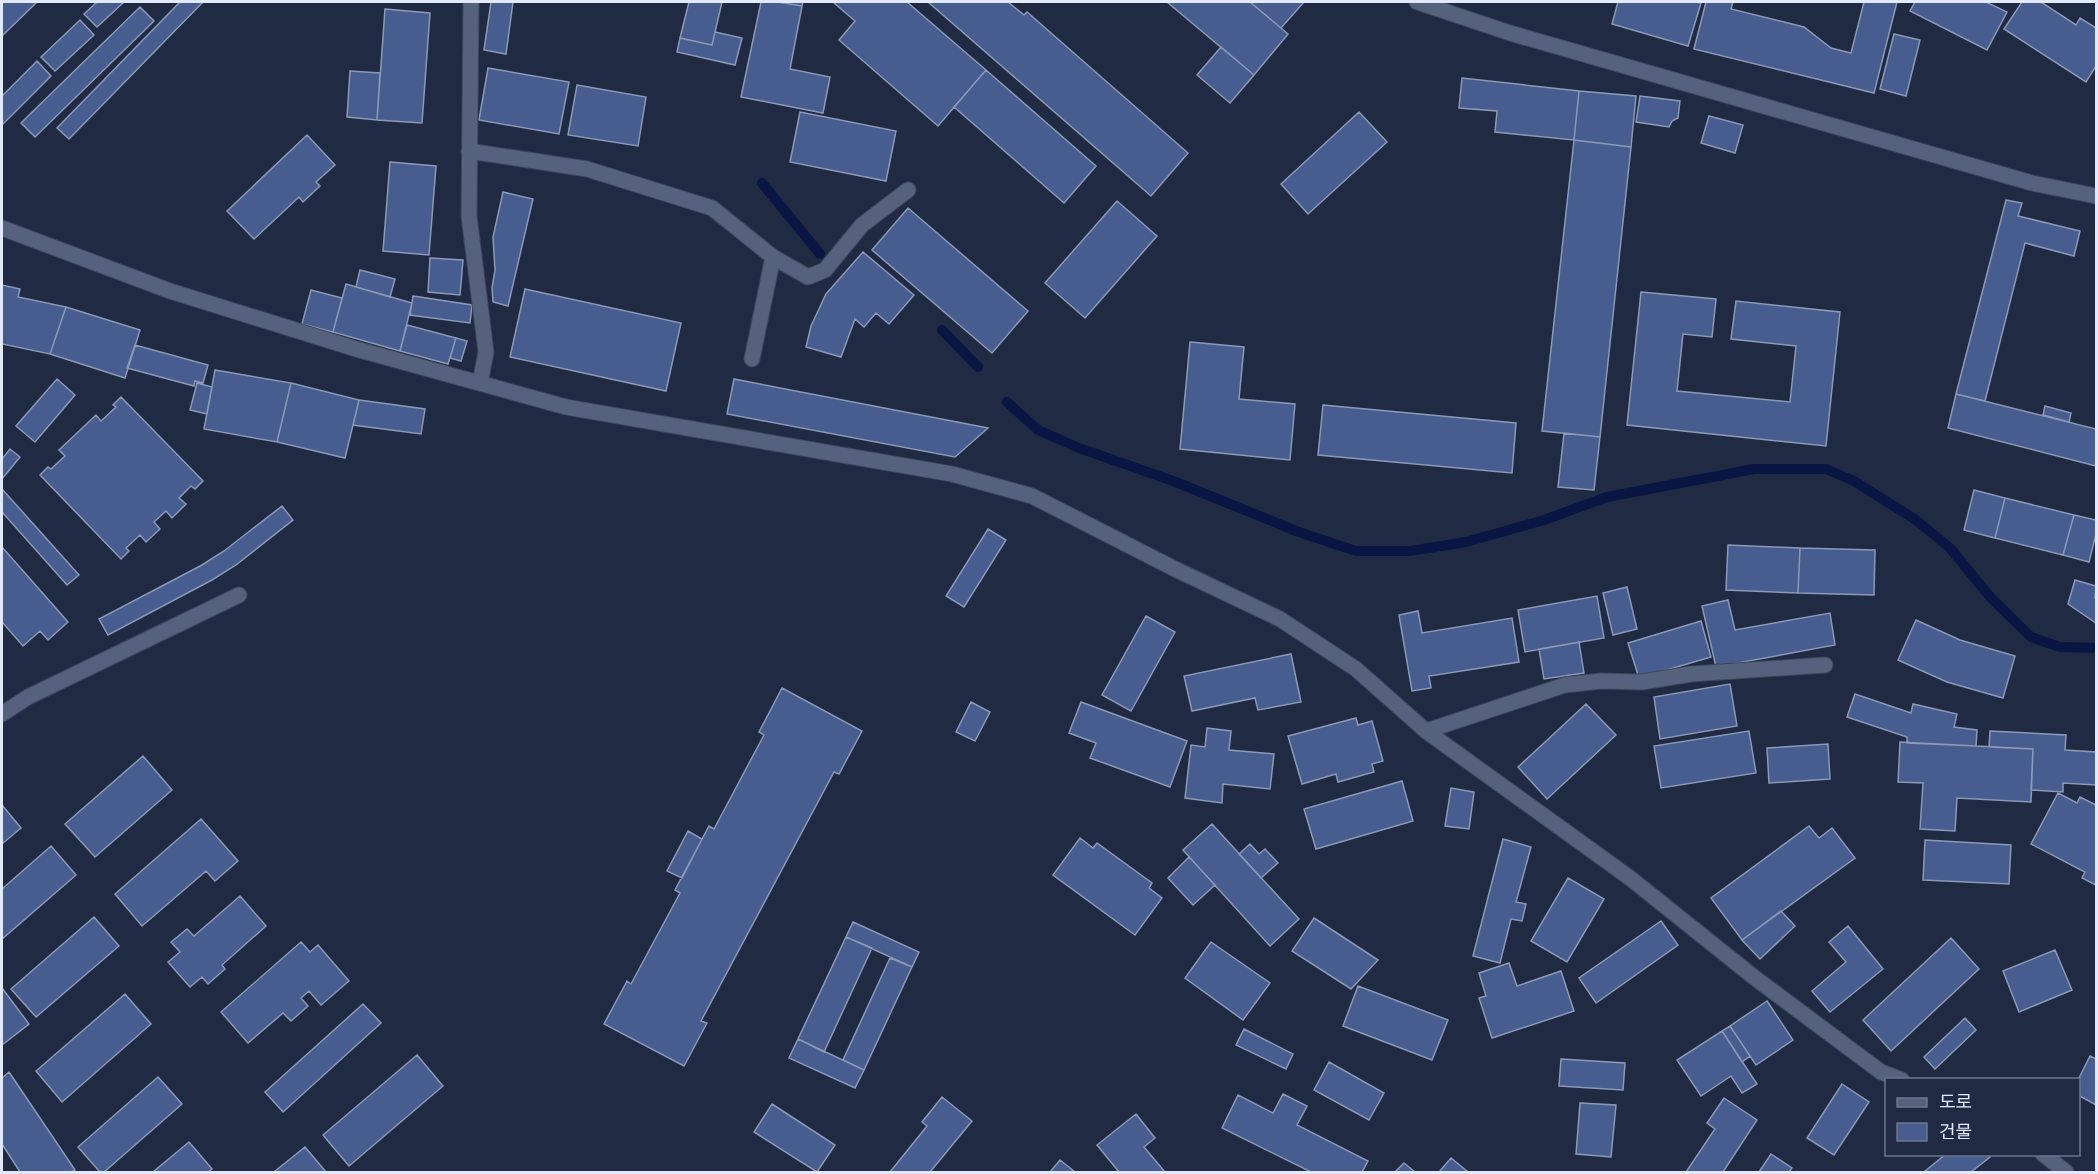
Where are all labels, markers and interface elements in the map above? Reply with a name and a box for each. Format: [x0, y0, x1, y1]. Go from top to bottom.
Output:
legend [1885, 1078, 2080, 1156]
text: 도로 [1939, 1091, 1972, 1113]
text: 건물 [1939, 1121, 1972, 1143]

